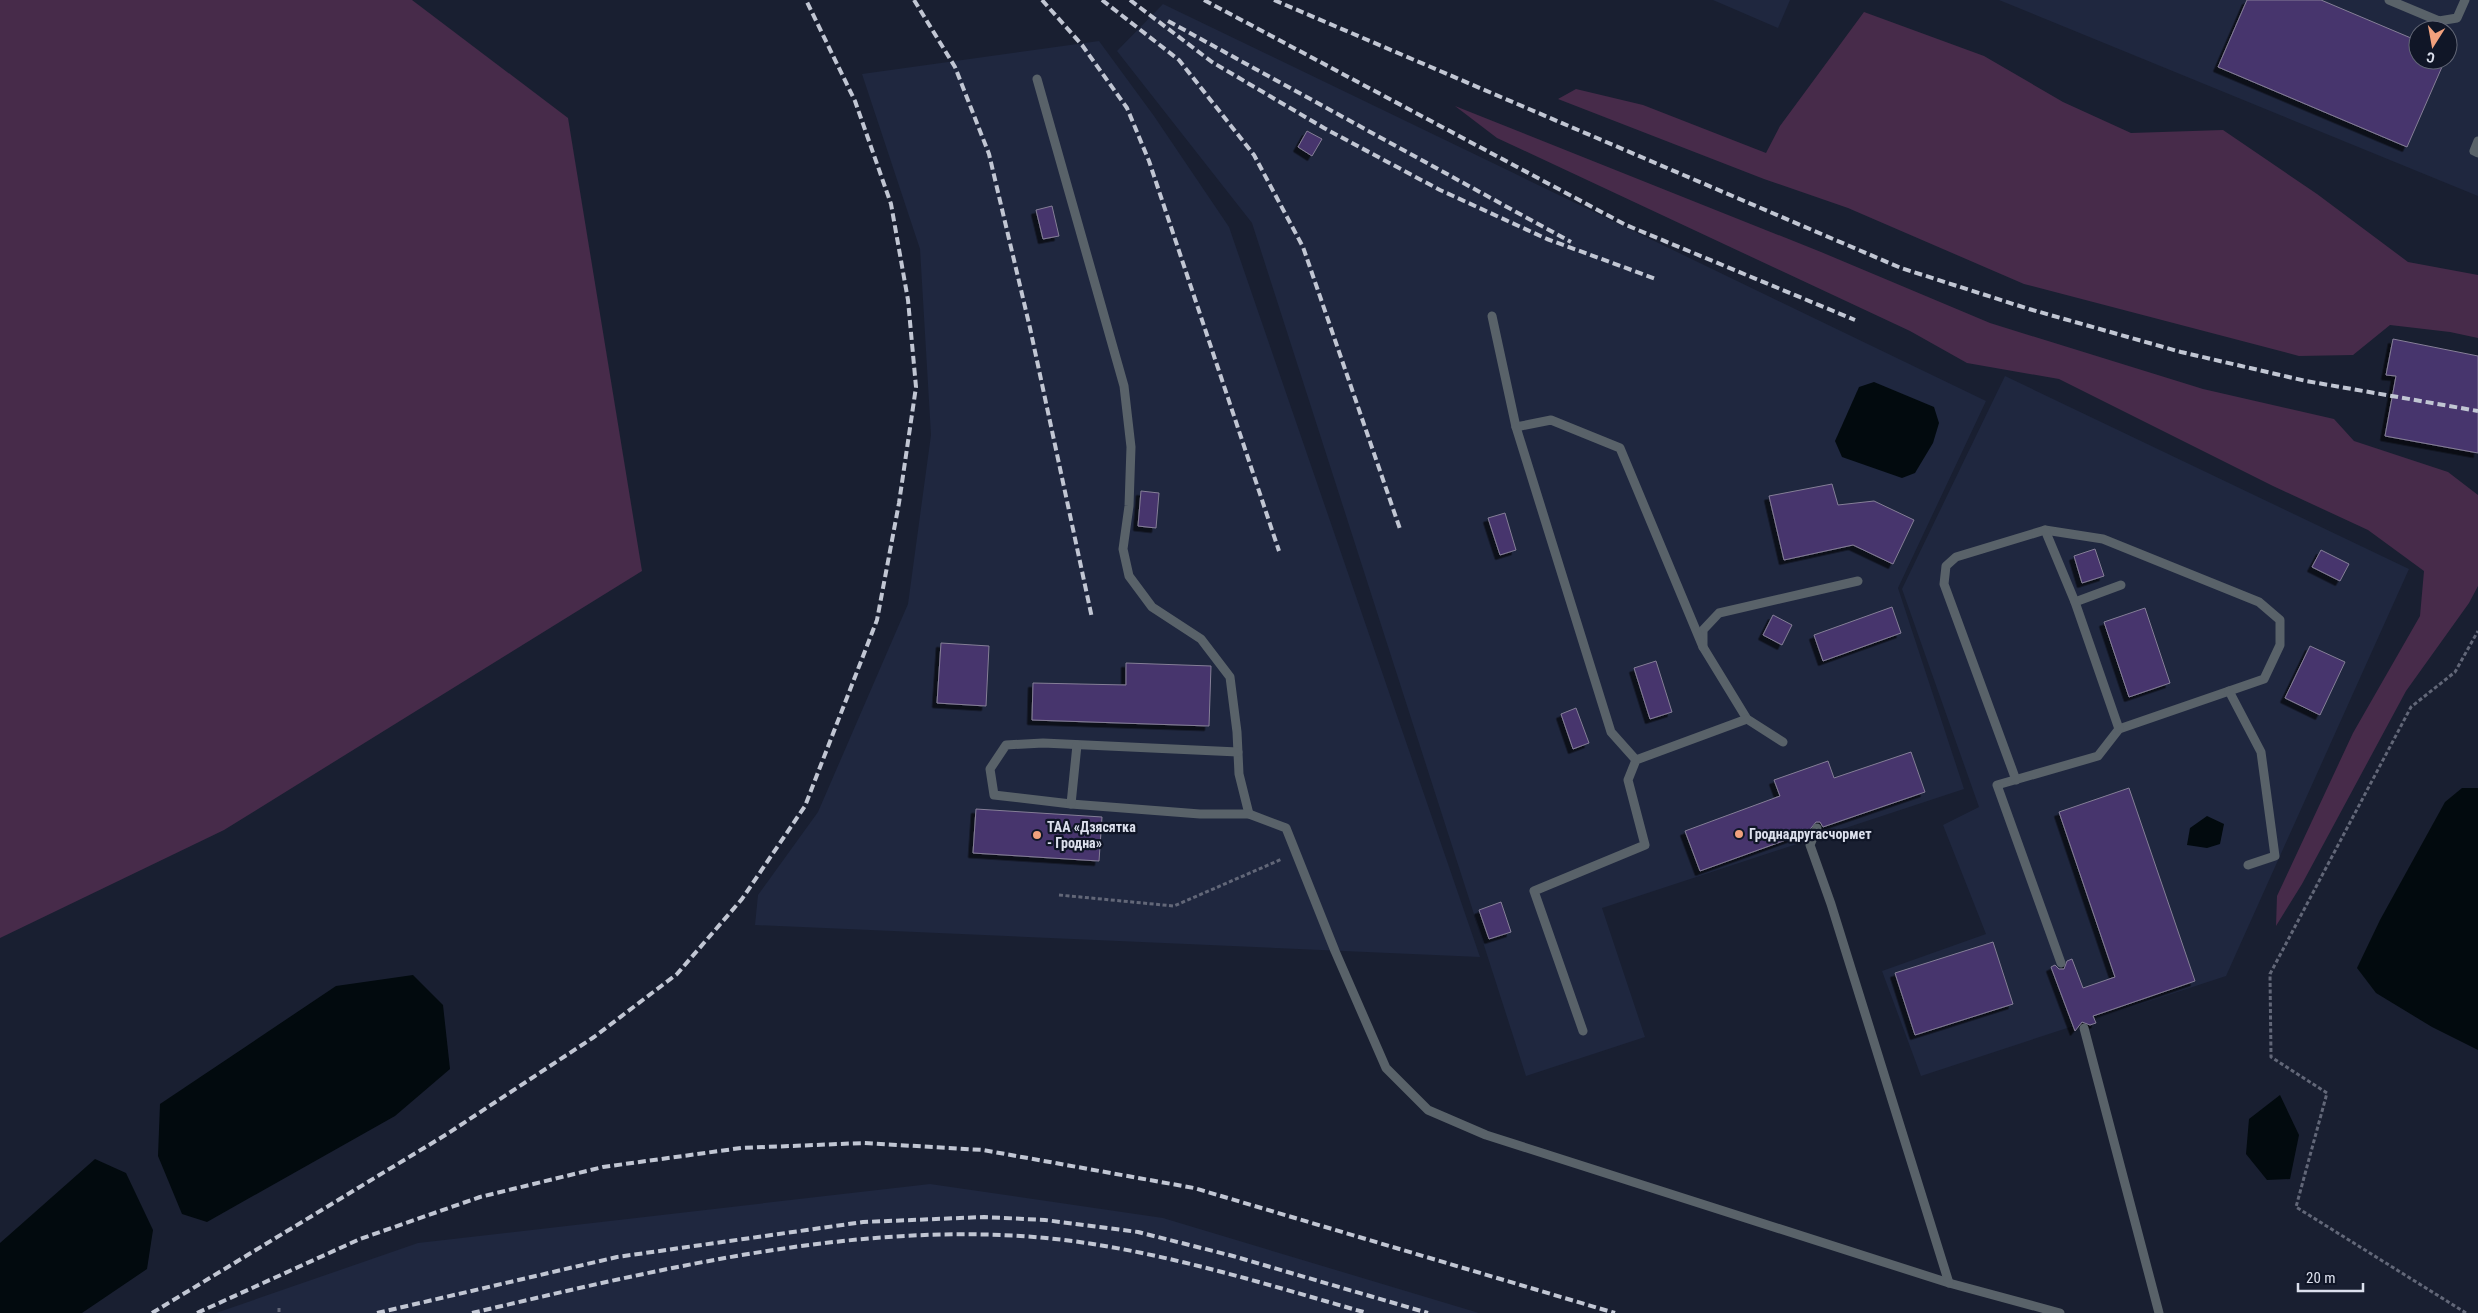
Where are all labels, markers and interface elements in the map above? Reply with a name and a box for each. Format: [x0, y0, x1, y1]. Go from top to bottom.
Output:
north arrow [2408, 20, 2458, 70]
text: С [2425, 49, 2436, 66]
place label: ТАА «Дзясятка - Гродна» [1047, 819, 1136, 851]
place label: Гроднадругасчормет [1749, 826, 1872, 842]
marker: Гроднадругасчормет [1733, 828, 1745, 840]
marker: ТАА «Дзясятка - Гродна» [1031, 829, 1043, 841]
scale bar [2298, 1260, 2363, 1292]
text: 20 m [2306, 1269, 2336, 1287]

